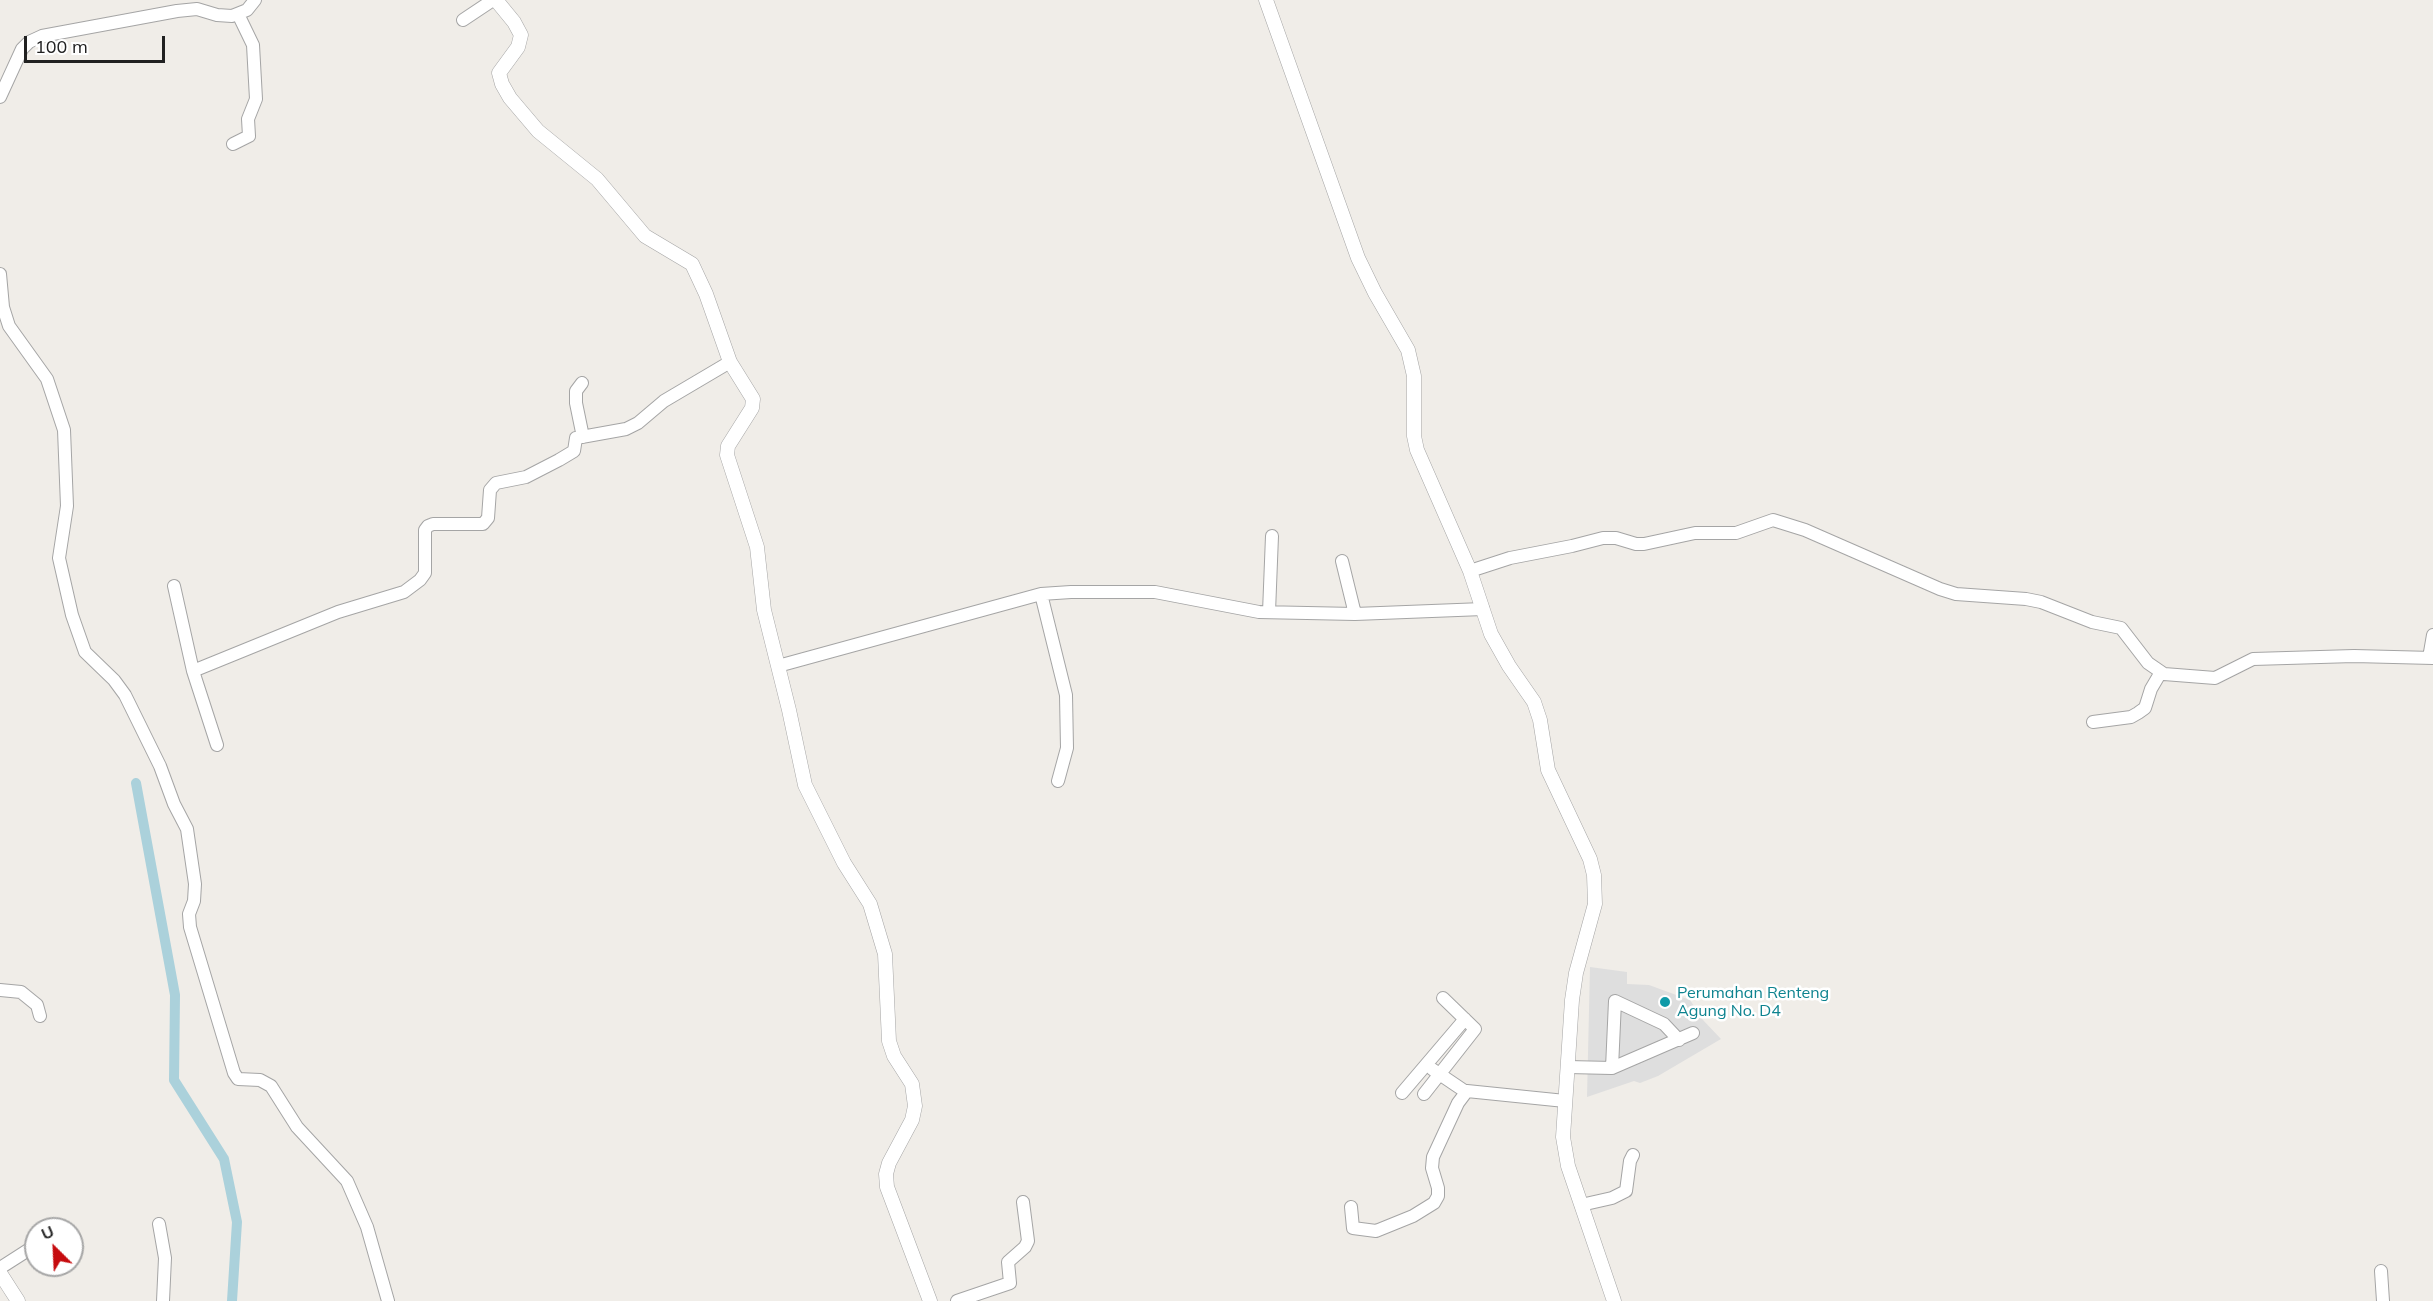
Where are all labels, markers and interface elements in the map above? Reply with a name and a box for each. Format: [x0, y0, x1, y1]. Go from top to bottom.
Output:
scale bar [27, 24, 168, 62]
text: 100 m [35, 35, 88, 58]
place label: Perumahan Renteng Agung No. D4 [1677, 983, 1829, 1021]
marker: Perumahan Renteng Agung No. D4 [1658, 995, 1672, 1009]
north arrow [24, 1217, 84, 1277]
text: U [38, 1221, 57, 1244]

